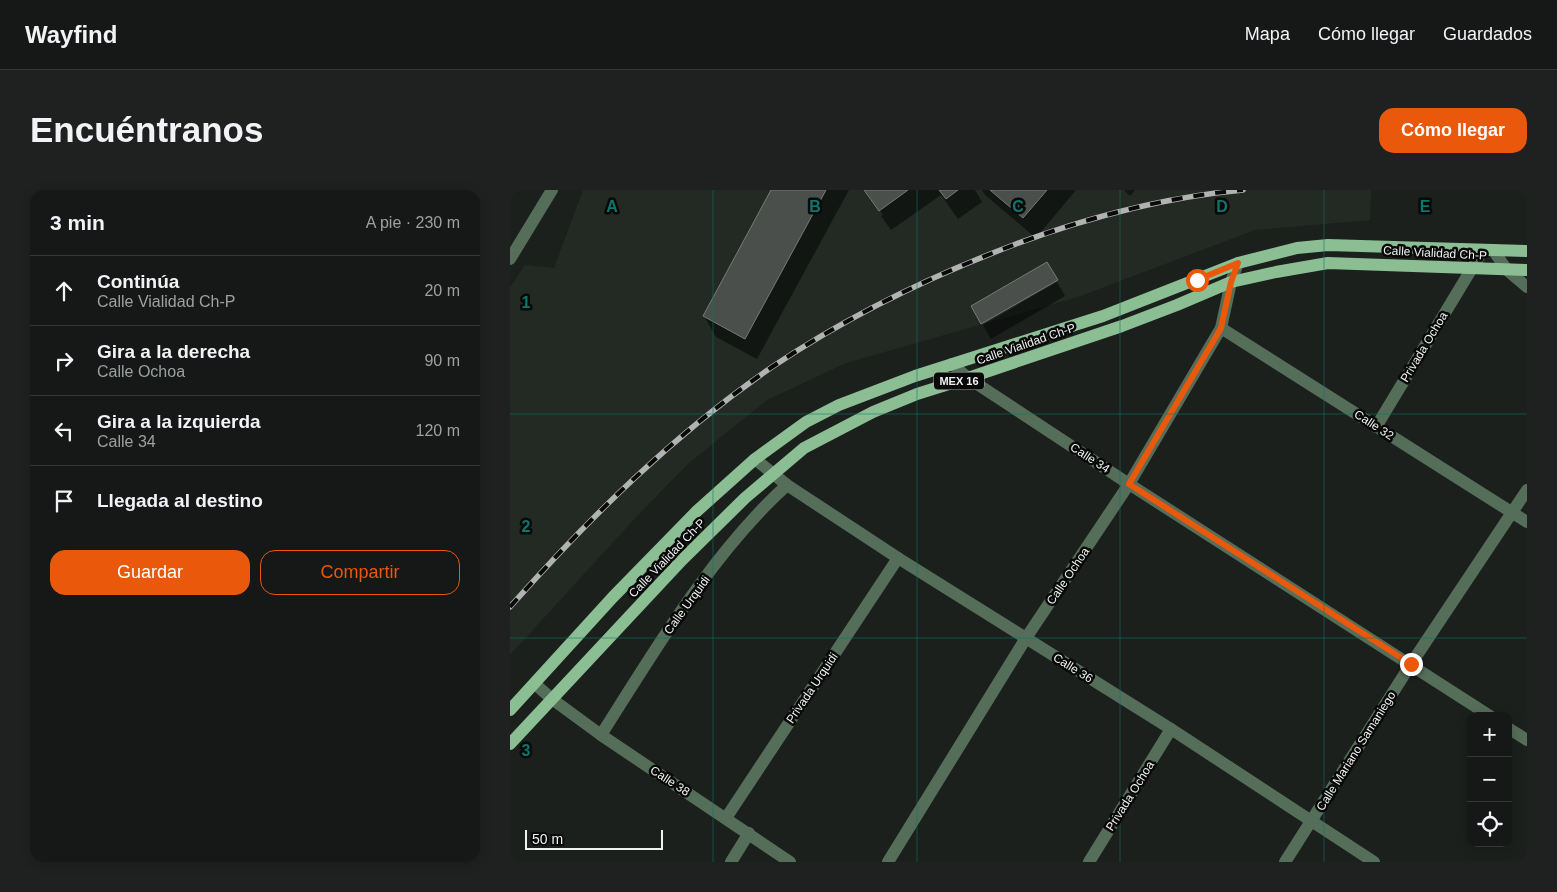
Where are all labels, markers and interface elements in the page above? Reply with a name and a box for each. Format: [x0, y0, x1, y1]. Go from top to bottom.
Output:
text: Wayfind [25, 21, 117, 48]
text: Mapa [1245, 24, 1290, 44]
text: Cómo llegar [1318, 24, 1415, 44]
text: Guardados [1443, 24, 1532, 44]
button: Cómo llegar [1379, 108, 1527, 153]
text: Encuéntranos [30, 110, 263, 149]
text: A [606, 198, 618, 215]
text: B [809, 198, 821, 215]
text: C [1012, 198, 1024, 215]
text: D [1216, 198, 1228, 215]
text: E [1420, 198, 1431, 215]
text: 3 min [50, 211, 105, 234]
text: A pie · 230 m [366, 214, 460, 231]
street label: Calle Vialidad Ch-P [1383, 243, 1487, 263]
route start [1186, 269, 1209, 292]
text: Continúa [97, 271, 179, 292]
icon: ahead [50, 277, 78, 305]
text: 20 m [424, 282, 460, 299]
text: Calle Vialidad Ch-P [97, 293, 235, 310]
text: 1 [522, 294, 531, 311]
street label: Privada Ochoa [1398, 309, 1451, 385]
street label: Calle Vialidad Ch-P [975, 320, 1077, 368]
text: Gira a la derecha [97, 341, 250, 362]
icon: right [50, 347, 78, 375]
text: 90 m [424, 352, 460, 369]
text: Calle Ochoa [97, 363, 185, 380]
road number: MEX 16 [934, 372, 984, 390]
street label: Calle 32 [1352, 407, 1397, 443]
text: Gira a la izquierda [97, 411, 261, 432]
icon: left [50, 417, 78, 445]
text: 120 m [416, 422, 460, 439]
text: Calle 34 [97, 433, 156, 450]
street label: Calle 34 [1068, 440, 1113, 476]
icon: arrive [50, 487, 78, 515]
text: Llegada al destino [97, 490, 263, 511]
street label: Calle Vialidad Ch-P [626, 516, 708, 600]
text: 2 [522, 518, 531, 535]
street label: Calle Ochoa [1044, 544, 1092, 607]
button: Guardar [50, 550, 250, 595]
button: Compartir [260, 550, 460, 595]
street label: Calle Urquidi [661, 573, 713, 637]
street label: Privada Urquidi [783, 650, 841, 726]
street label: Calle 36 [1051, 650, 1096, 686]
route end [1400, 653, 1423, 676]
street label: Calle Mariano Samaniego [1313, 688, 1399, 813]
map controls [1467, 712, 1512, 847]
button: + [1467, 712, 1512, 757]
text: 3 [522, 742, 531, 759]
button: − [1467, 757, 1512, 802]
street label: Privada Ochoa [1103, 758, 1157, 833]
street label: Calle 38 [648, 763, 693, 799]
button: locate [1467, 802, 1512, 847]
scale bar [525, 827, 662, 850]
text: 50 m [532, 831, 563, 847]

